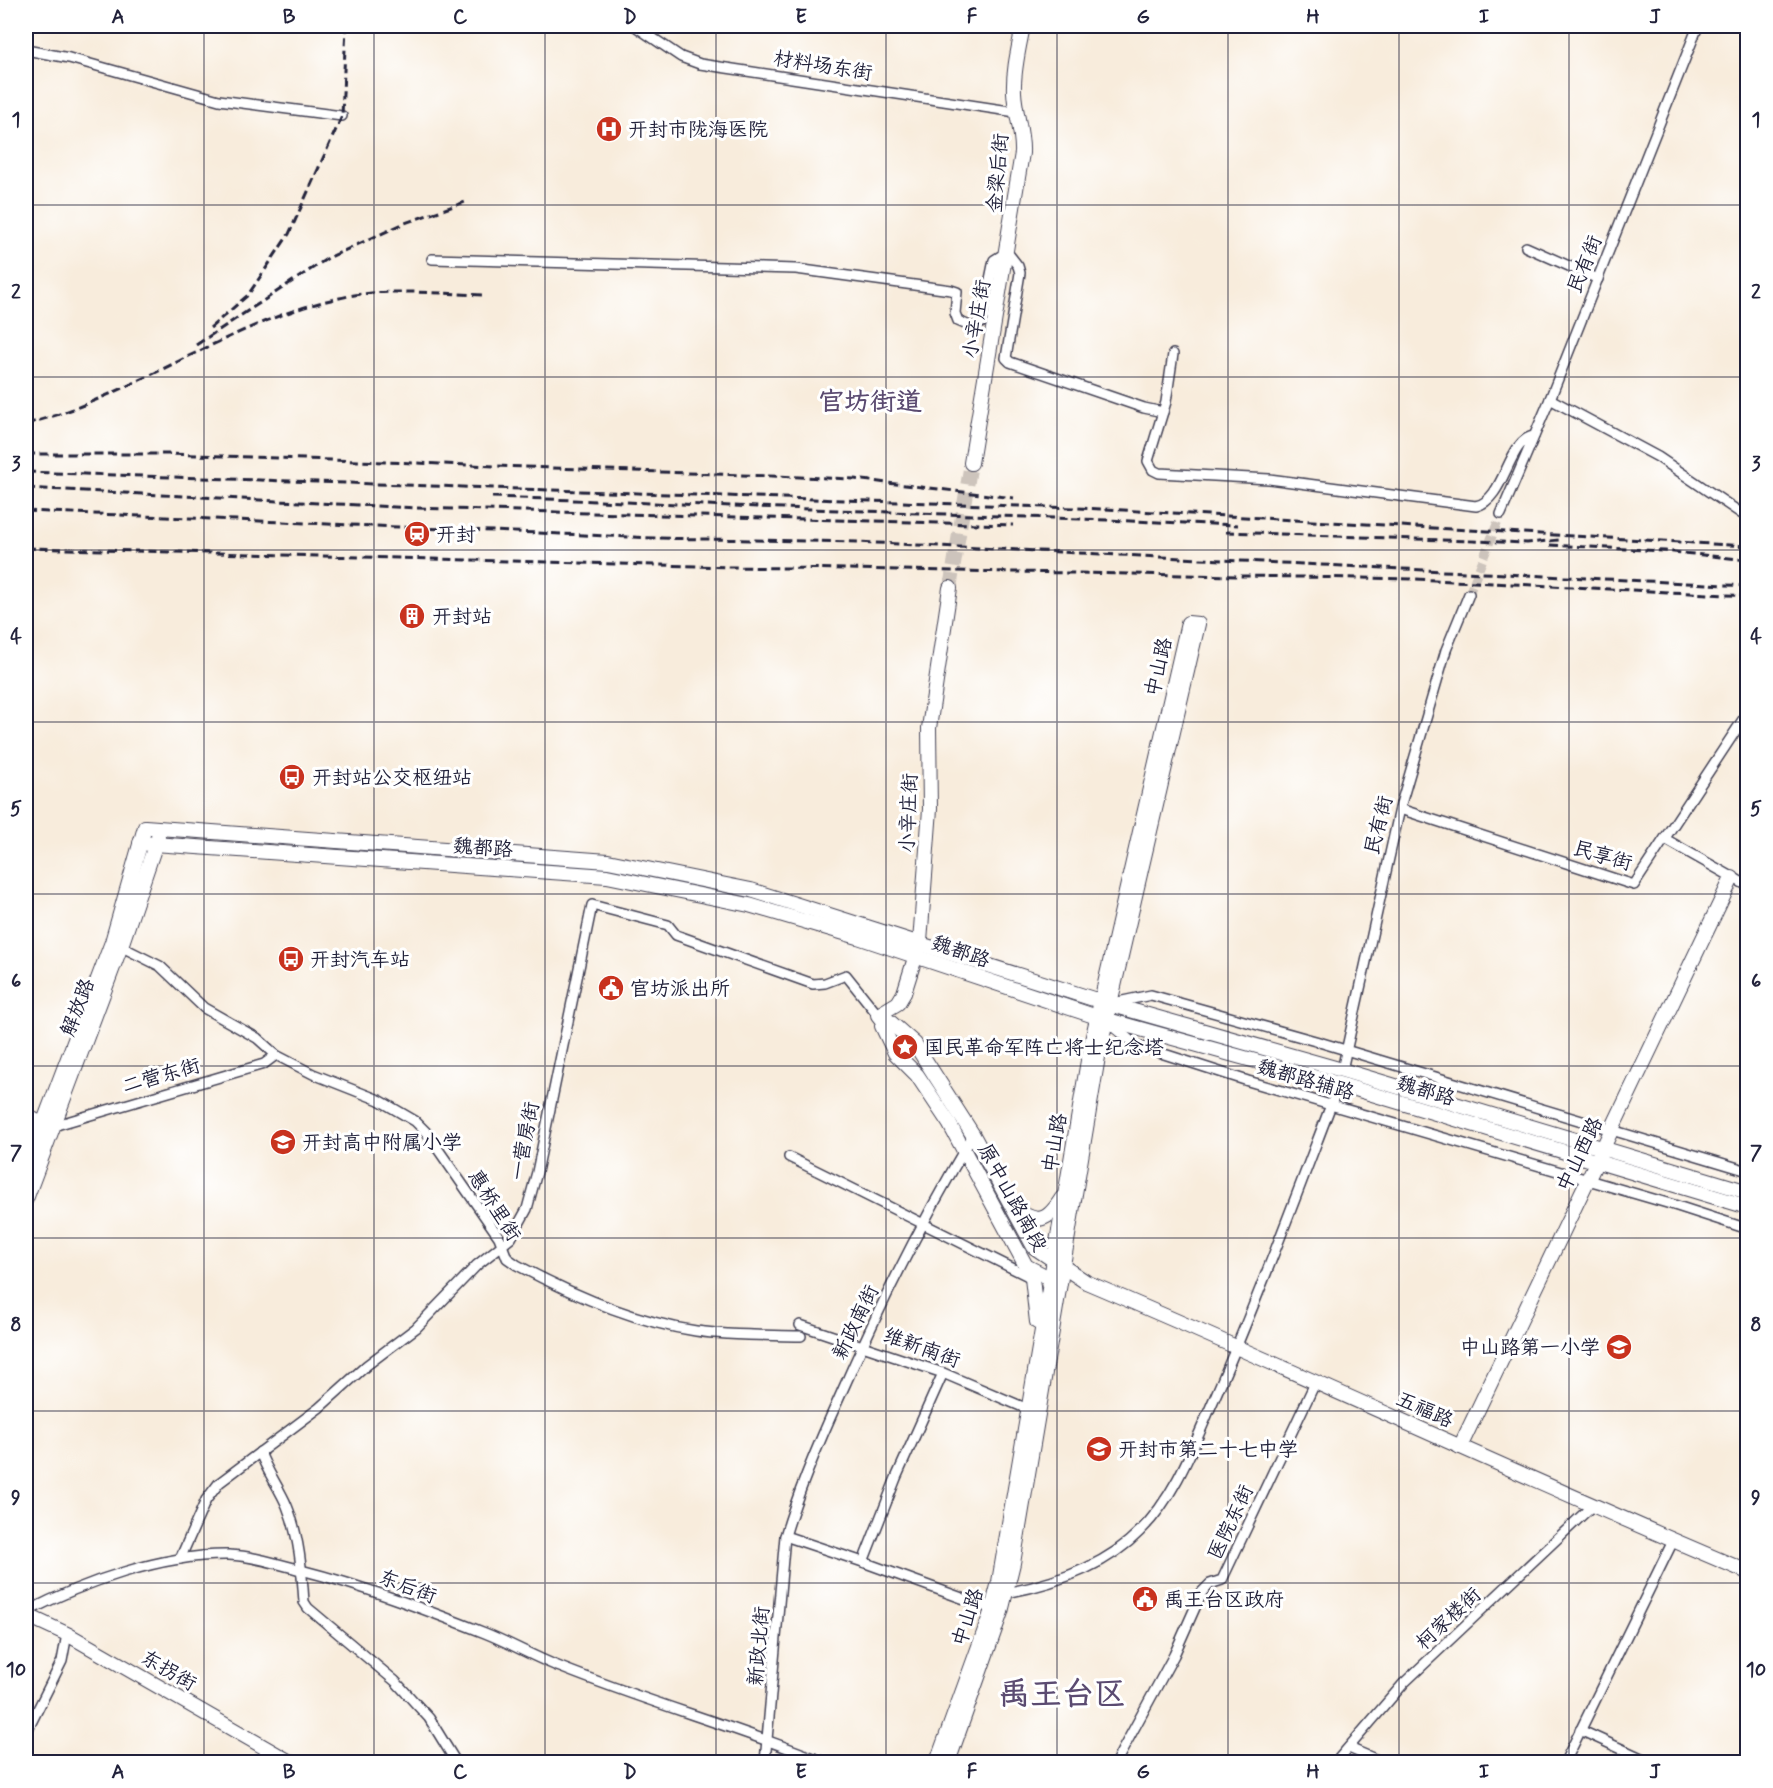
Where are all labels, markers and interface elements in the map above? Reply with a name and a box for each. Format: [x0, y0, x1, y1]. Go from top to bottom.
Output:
text: A [111, 4, 125, 31]
text: B [283, 4, 296, 31]
text: C [453, 4, 468, 31]
text: D [623, 4, 637, 31]
text: E [795, 4, 807, 31]
text: F [967, 4, 978, 31]
text: G [1136, 4, 1150, 31]
text: H [1306, 4, 1320, 31]
text: I [1479, 4, 1489, 31]
text: J [1649, 4, 1661, 31]
street label: 材料场东街 [771, 45, 874, 88]
text: 1 [12, 107, 20, 134]
text: 1 [1752, 107, 1760, 134]
hospital icon: 开封市陇海医院 [594, 114, 624, 144]
place label: 开封市陇海医院 [628, 117, 768, 144]
street label: 金梁后街 [982, 132, 1015, 214]
street label: 民有街 [1562, 232, 1609, 297]
street label: 小辛庄街 [957, 278, 998, 361]
text: 2 [11, 279, 21, 306]
text: 2 [1751, 279, 1761, 306]
district label: 官坊街道 [818, 386, 922, 420]
text: 3 [11, 451, 21, 478]
text: 3 [1751, 451, 1761, 478]
station icon: 开封 [402, 519, 432, 549]
place label: 开封 [436, 522, 476, 549]
building icon: 开封站 [397, 601, 427, 631]
place label: 开封站 [432, 604, 492, 631]
text: 4 [10, 624, 22, 651]
text: 4 [1750, 624, 1762, 651]
street label: 中山路 [1140, 634, 1180, 700]
bus stop icon: 开封站公交枢纽站 [277, 762, 307, 792]
place label: 开封站公交枢纽站 [312, 765, 472, 792]
street label: 小辛庄街 [895, 773, 924, 853]
street label: 民有街 [1359, 793, 1400, 858]
text: 5 [10, 796, 22, 823]
text: 5 [1750, 796, 1762, 823]
street label: 魏都路 [452, 833, 515, 864]
street label: 民享街 [1570, 835, 1635, 878]
street label: 魏都路 [928, 930, 994, 975]
bus stop icon: 开封汽车站 [276, 944, 306, 974]
place label: 开封汽车站 [310, 947, 410, 974]
text: 6 [11, 968, 21, 995]
text: 6 [1751, 968, 1761, 995]
public building icon: 官坊派出所 [596, 973, 626, 1003]
street label: 解放路 [55, 974, 102, 1040]
place label: 官坊派出所 [630, 976, 730, 1003]
place icon: 国民革命军阵亡将士纪念塔 [890, 1032, 920, 1062]
place label: 国民革命军阵亡将士纪念塔 [924, 1035, 1164, 1062]
street label: 二营东街 [119, 1052, 204, 1100]
street label: 魏都路辅路 [1254, 1054, 1358, 1107]
street label: 魏都路 [1393, 1070, 1459, 1113]
street label: 一营房街 [505, 1099, 546, 1183]
street label: 中山路 [1037, 1110, 1074, 1175]
street label: 中山西路 [1551, 1112, 1610, 1197]
school or university icon: 开封高中附属小学 [268, 1127, 298, 1157]
place label: 开封高中附属小学 [302, 1130, 462, 1157]
street label: 原中山路南段 [971, 1139, 1053, 1257]
text: 7 [10, 1140, 22, 1167]
text: 7 [1750, 1140, 1762, 1167]
street label: 惠桥里街 [461, 1165, 526, 1247]
street label: 新政南街 [827, 1281, 886, 1365]
text: 8 [10, 1312, 22, 1339]
text: 8 [1750, 1312, 1762, 1339]
street label: 维新南街 [879, 1322, 964, 1375]
school or university icon: 中山路第一小学 [1604, 1332, 1634, 1362]
place label: 中山路第一小学 [1460, 1335, 1600, 1362]
street label: 五福路 [1391, 1386, 1458, 1435]
school or university icon: 开封市第二十七中学 [1084, 1434, 1114, 1464]
place label: 开封市第二十七中学 [1118, 1437, 1298, 1464]
street label: 医院东街 [1202, 1481, 1260, 1565]
text: 9 [11, 1485, 21, 1512]
text: 9 [1751, 1485, 1761, 1512]
street label: 东后街 [375, 1564, 440, 1611]
street label: 柯家楼街 [1411, 1582, 1487, 1656]
street label: 中山路 [946, 1584, 991, 1650]
public building icon: 禹王台区政府 [1130, 1584, 1160, 1614]
place label: 禹王台区政府 [1164, 1587, 1284, 1614]
street label: 新政北街 [743, 1605, 776, 1687]
street label: 东拐街 [136, 1645, 201, 1698]
text: 10 [6, 1657, 26, 1684]
text: 10 [1746, 1657, 1766, 1684]
district label: 禹王台区 [998, 1674, 1126, 1716]
text: A [111, 1759, 125, 1786]
text: B [283, 1759, 296, 1786]
text: C [453, 1759, 468, 1786]
text: D [623, 1759, 637, 1786]
text: E [795, 1759, 807, 1786]
text: F [967, 1759, 978, 1786]
text: G [1136, 1759, 1150, 1786]
text: H [1306, 1759, 1320, 1786]
text: I [1479, 1759, 1489, 1786]
text: J [1649, 1759, 1661, 1786]

